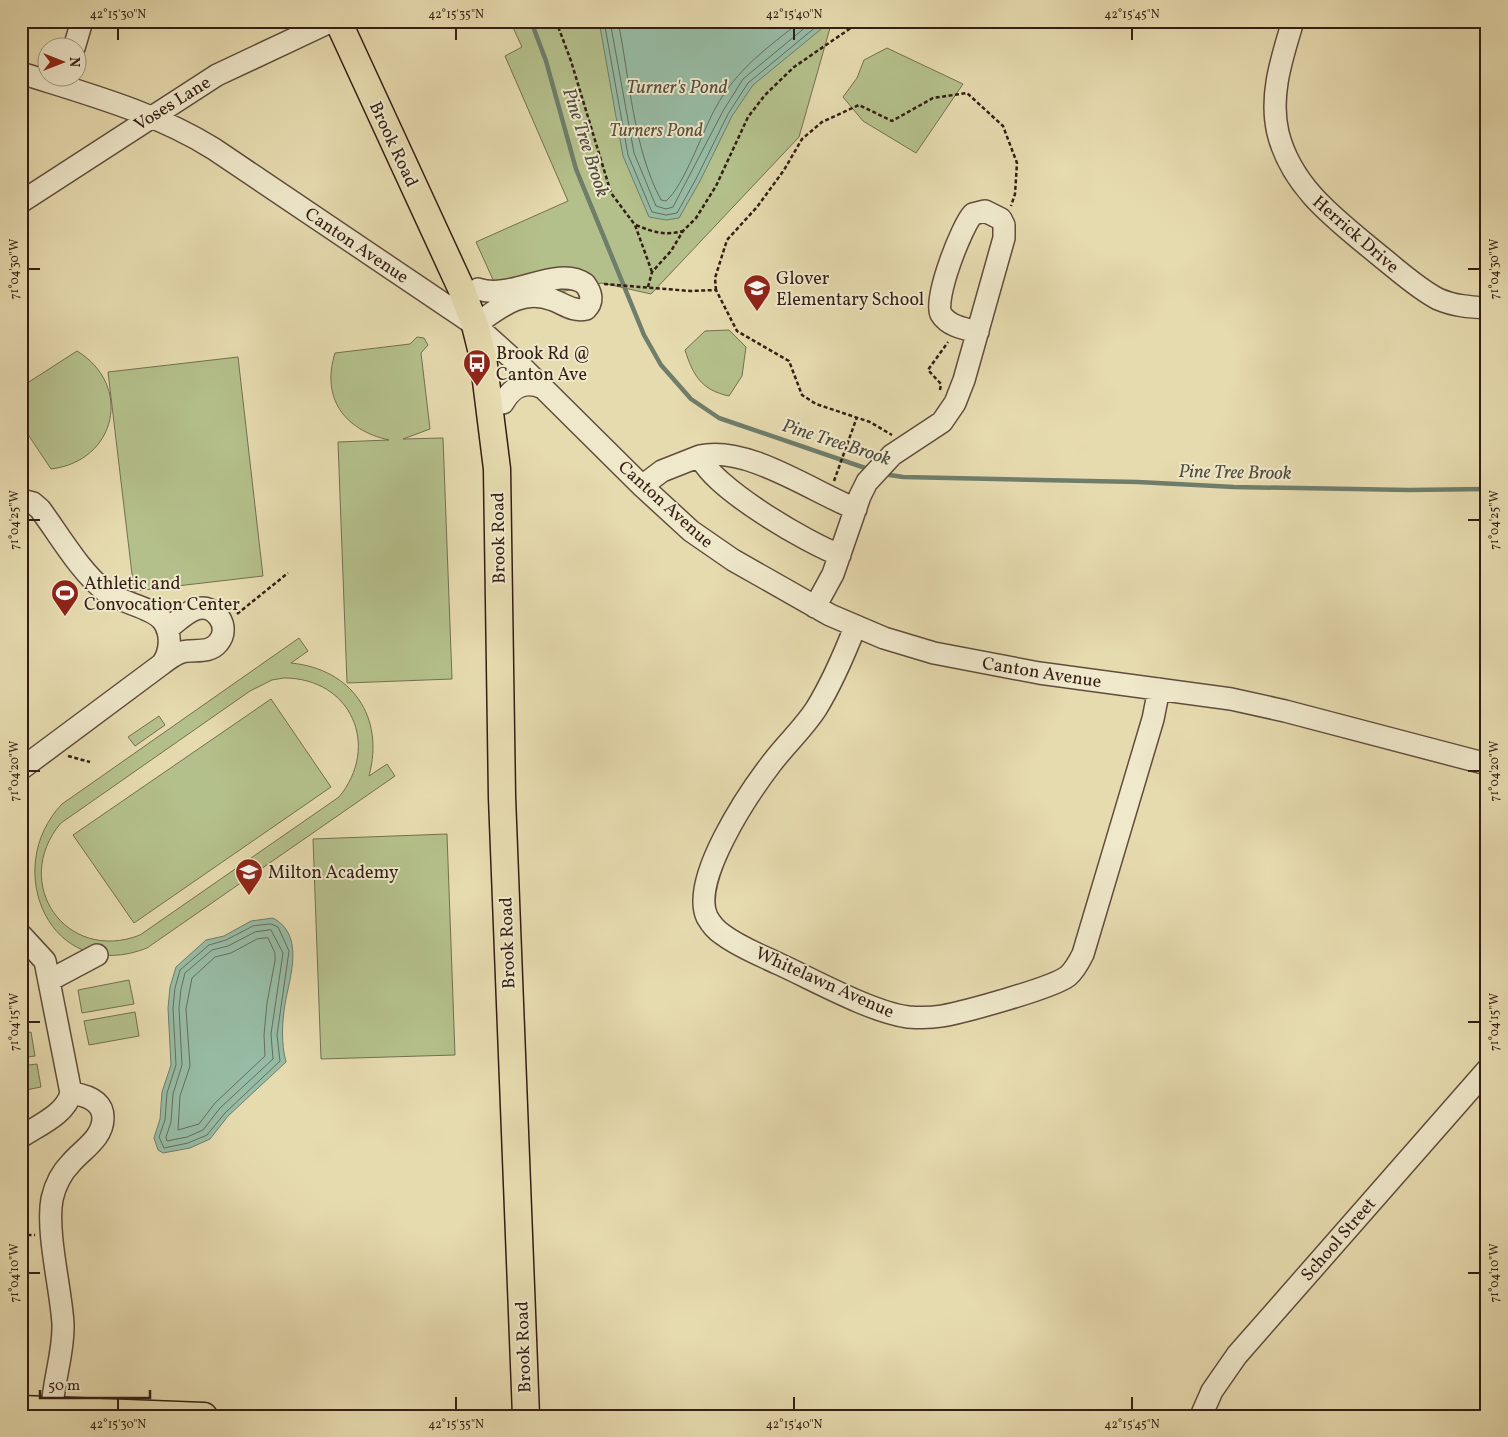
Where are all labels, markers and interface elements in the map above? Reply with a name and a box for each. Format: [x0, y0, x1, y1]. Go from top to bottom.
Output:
text: 42°15'30"N [90, 7, 146, 23]
text: 42°15'35"N [428, 7, 484, 23]
text: 42°15'40"N [766, 7, 822, 23]
text: 42°15'45"N [1104, 7, 1160, 23]
north arrow [38, 38, 88, 88]
text: N [64, 57, 83, 67]
street label: Voses Lane [130, 71, 216, 138]
water label: Turner's Pond [626, 75, 728, 101]
water label: Pine Tree Brook [555, 85, 615, 201]
street label: Brook Road [362, 98, 423, 192]
park label: Turners Pond [609, 119, 703, 144]
street label: Herrick Drive [1306, 190, 1404, 280]
street label: Canton Avenue [299, 202, 413, 290]
text: 71°04'30"W [7, 239, 23, 299]
text: 71°04'30"W [1487, 239, 1503, 299]
place label: Glover Elementary School [776, 267, 924, 313]
school or university icon: Glover Elementary School [742, 273, 772, 312]
place label: Brook Rd @ Canton Ave [496, 342, 591, 388]
bus stop icon: Brook Rd @ Canton Ave [462, 348, 492, 387]
water label: Pine Tree Brook [778, 413, 894, 473]
street label: Canton Avenue [612, 456, 718, 555]
water label: Pine Tree Brook [1178, 459, 1292, 487]
text: 71°04'25"W [7, 490, 23, 550]
text: 71°04'25"W [1487, 490, 1503, 550]
street label: Brook Road [486, 492, 513, 584]
place label: Athletic and Convocation Center [84, 572, 240, 618]
sports icon: Athletic and Convocation Center [50, 578, 80, 617]
street label: Canton Avenue [980, 652, 1103, 695]
text: 71°04'20"W [7, 741, 23, 801]
text: 71°04'20"W [1487, 741, 1503, 801]
school or university icon: Milton Academy [234, 857, 264, 896]
place label: Milton Academy [268, 861, 399, 886]
street label: Brook Road [494, 897, 523, 989]
street label: Whitelawn Avenue [751, 942, 898, 1025]
text: 71°04'15"W [7, 993, 23, 1051]
text: 71°04'15"W [1487, 993, 1503, 1051]
street label: School Street [1296, 1193, 1382, 1287]
text: 71°04'10"W [7, 1243, 23, 1303]
text: 71°04'10"W [1487, 1243, 1503, 1303]
street label: Brook Road [510, 1301, 539, 1393]
scale bar [40, 1367, 150, 1399]
text: 50 m [48, 1376, 80, 1397]
text: 42°15'30"N [90, 1417, 146, 1433]
text: 42°15'35"N [428, 1417, 484, 1433]
text: 42°15'40"N [766, 1417, 822, 1433]
text: 42°15'45"N [1104, 1417, 1160, 1433]

